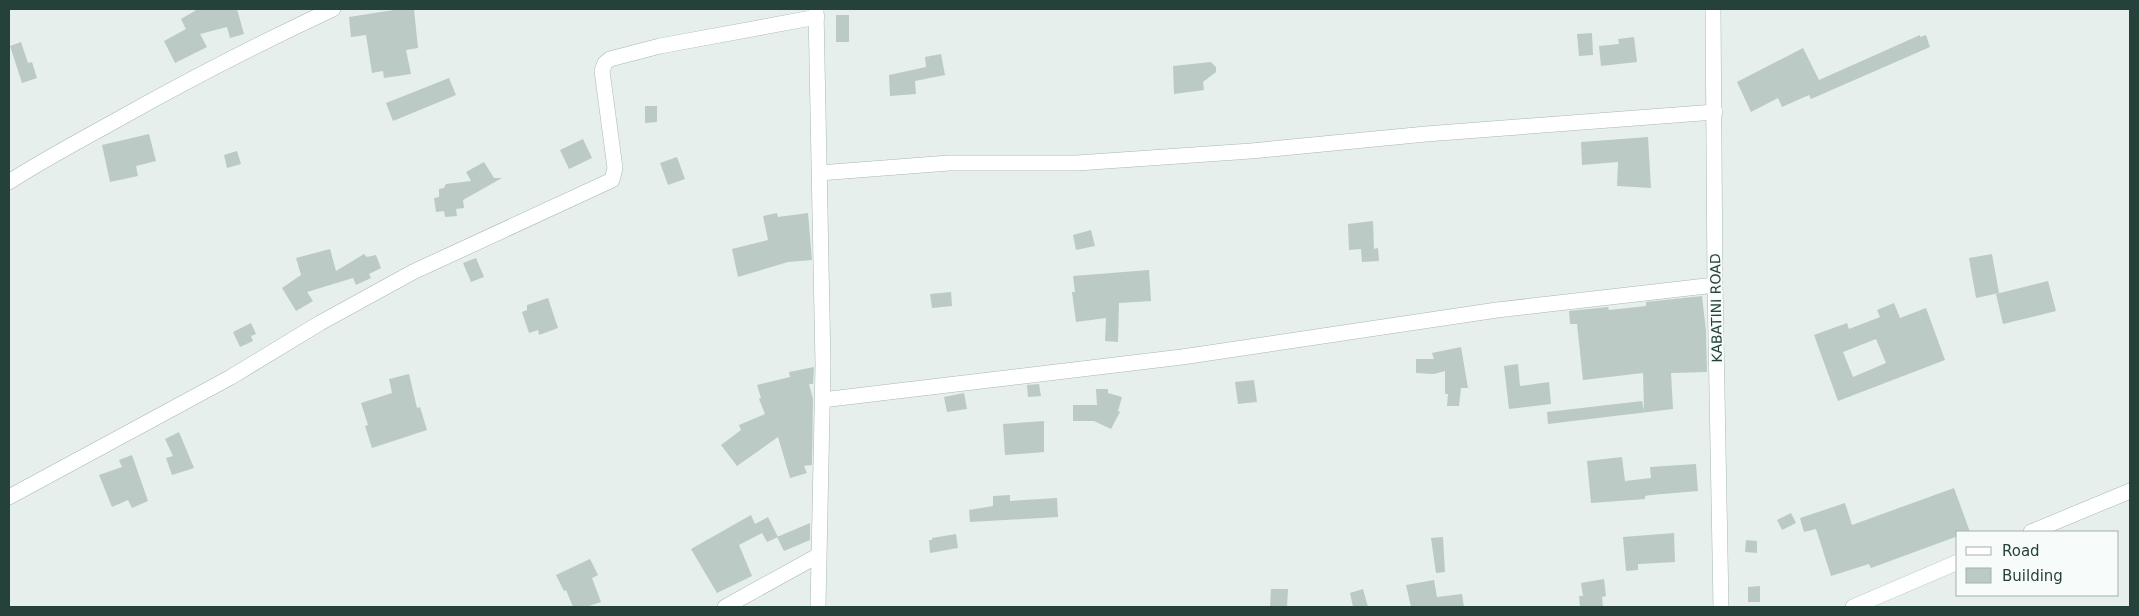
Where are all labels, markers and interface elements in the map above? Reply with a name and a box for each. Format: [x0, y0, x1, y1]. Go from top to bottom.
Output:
street label: KABATINI ROAD [1707, 253, 1725, 363]
legend [1956, 531, 2119, 596]
text: Road [2002, 542, 2040, 560]
text: Building [2002, 567, 2063, 585]

